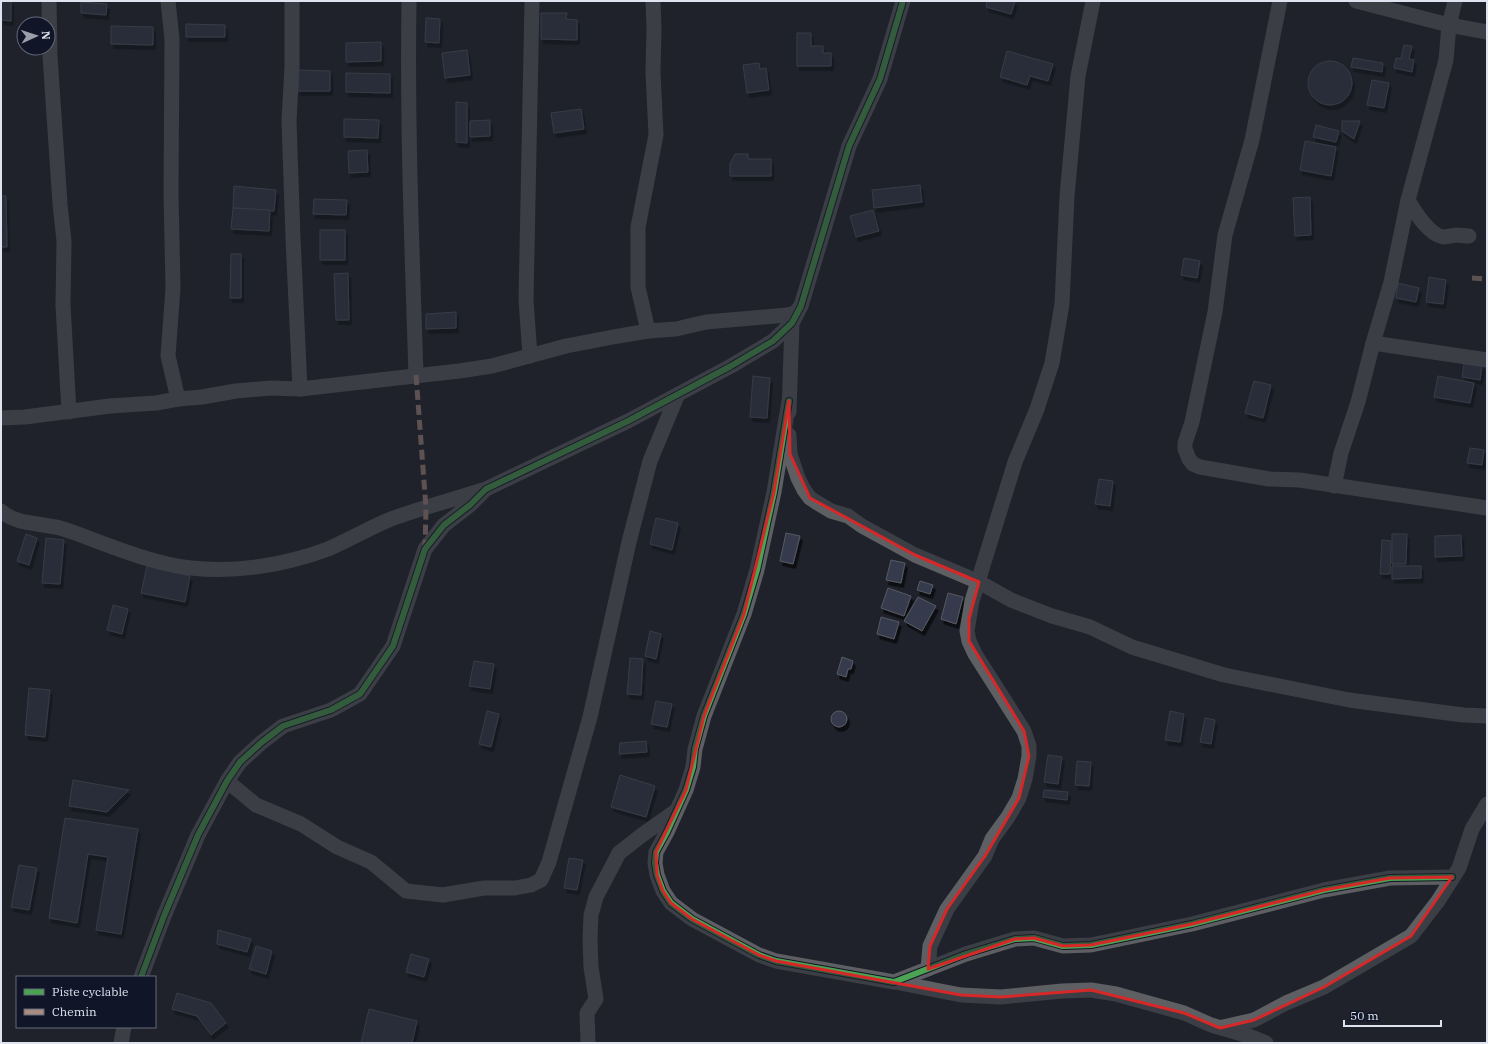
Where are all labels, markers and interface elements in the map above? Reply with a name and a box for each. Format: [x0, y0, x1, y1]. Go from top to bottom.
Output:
north arrow [16, 16, 56, 56]
text: N [39, 31, 53, 40]
legend [16, 976, 156, 1028]
text: Piste cyclable [52, 984, 128, 999]
scale bar [1344, 1002, 1441, 1028]
text: Chemin [52, 1004, 97, 1019]
text: 50 m [1350, 1008, 1379, 1023]

